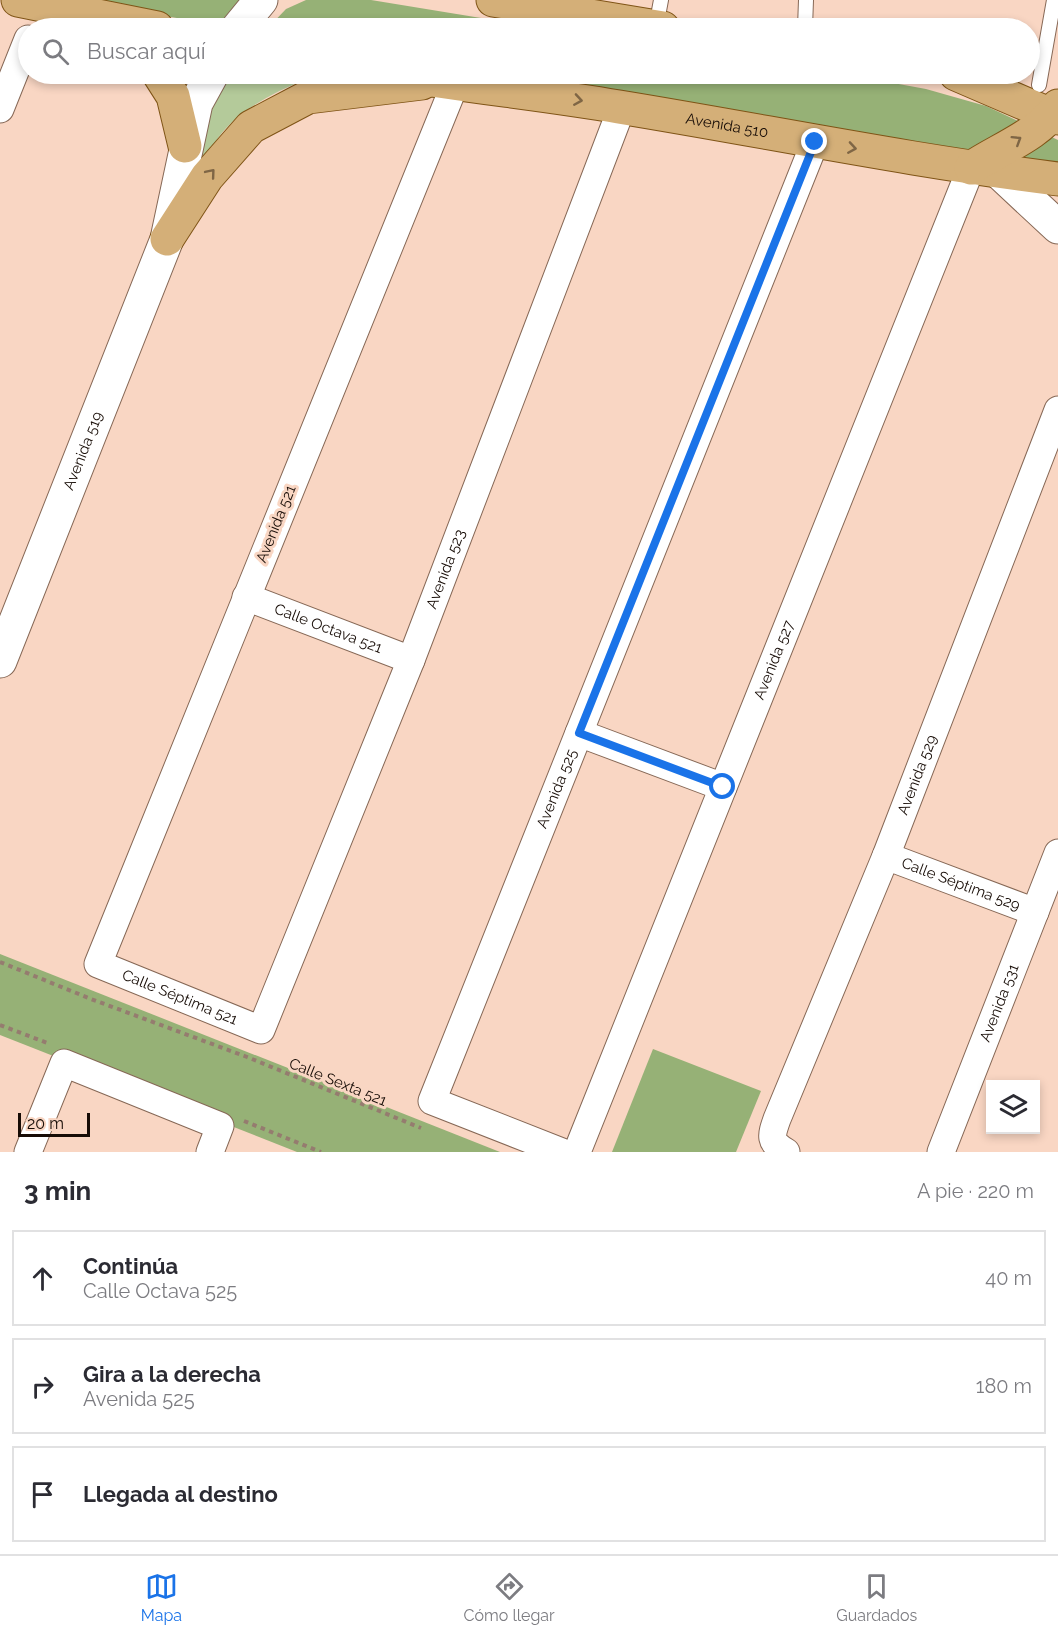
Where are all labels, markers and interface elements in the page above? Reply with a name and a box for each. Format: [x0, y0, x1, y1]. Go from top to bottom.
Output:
search box [18, 18, 1040, 84]
icon: search [39, 35, 72, 68]
text: Buscar aquí [87, 38, 206, 64]
one-way arrow [572, 93, 582, 106]
street label: Avenida 510 [684, 109, 770, 142]
route end [801, 128, 827, 154]
one-way arrow [1011, 136, 1021, 148]
one-way arrow [848, 142, 857, 154]
one-way arrow [204, 169, 215, 180]
street label: Avenida 519 [60, 409, 107, 493]
street label: Avenida 521 [252, 482, 300, 565]
street label: Avenida 523 [422, 527, 469, 611]
street label: Calle Octava 521 [272, 600, 385, 657]
street label: Avenida 527 [750, 618, 798, 702]
street label: Avenida 529 [894, 732, 941, 818]
street label: Avenida 525 [533, 746, 581, 831]
route start [709, 773, 735, 799]
street label: Calle Séptima 529 [899, 854, 1023, 915]
street label: Avenida 531 [976, 961, 1023, 1045]
street label: Calle Séptima 521 [120, 966, 241, 1029]
street label: Calle Sexta 521 [286, 1054, 390, 1110]
map controls [986, 1080, 1040, 1134]
button: layers [986, 1080, 1040, 1134]
scale bar [18, 1110, 90, 1138]
text: 20 m [27, 1114, 64, 1133]
text: 3 min [24, 1176, 91, 1206]
text: A pie · 220 m [917, 1179, 1034, 1203]
text: Continúa [83, 1253, 178, 1279]
icon: ahead [26, 1262, 59, 1295]
text: 40 m [985, 1266, 1032, 1290]
text: Calle Octava 525 [83, 1279, 237, 1303]
text: Gira a la derecha [83, 1361, 261, 1387]
icon: right [26, 1370, 59, 1403]
text: 180 m [976, 1374, 1032, 1398]
text: Avenida 525 [83, 1387, 195, 1411]
icon: arrive [26, 1478, 59, 1511]
text: Llegada al destino [83, 1481, 278, 1507]
tab: Mapa [141, 1570, 182, 1625]
tab: Cómo llegar [464, 1570, 555, 1625]
tab: Guardados [836, 1570, 917, 1625]

